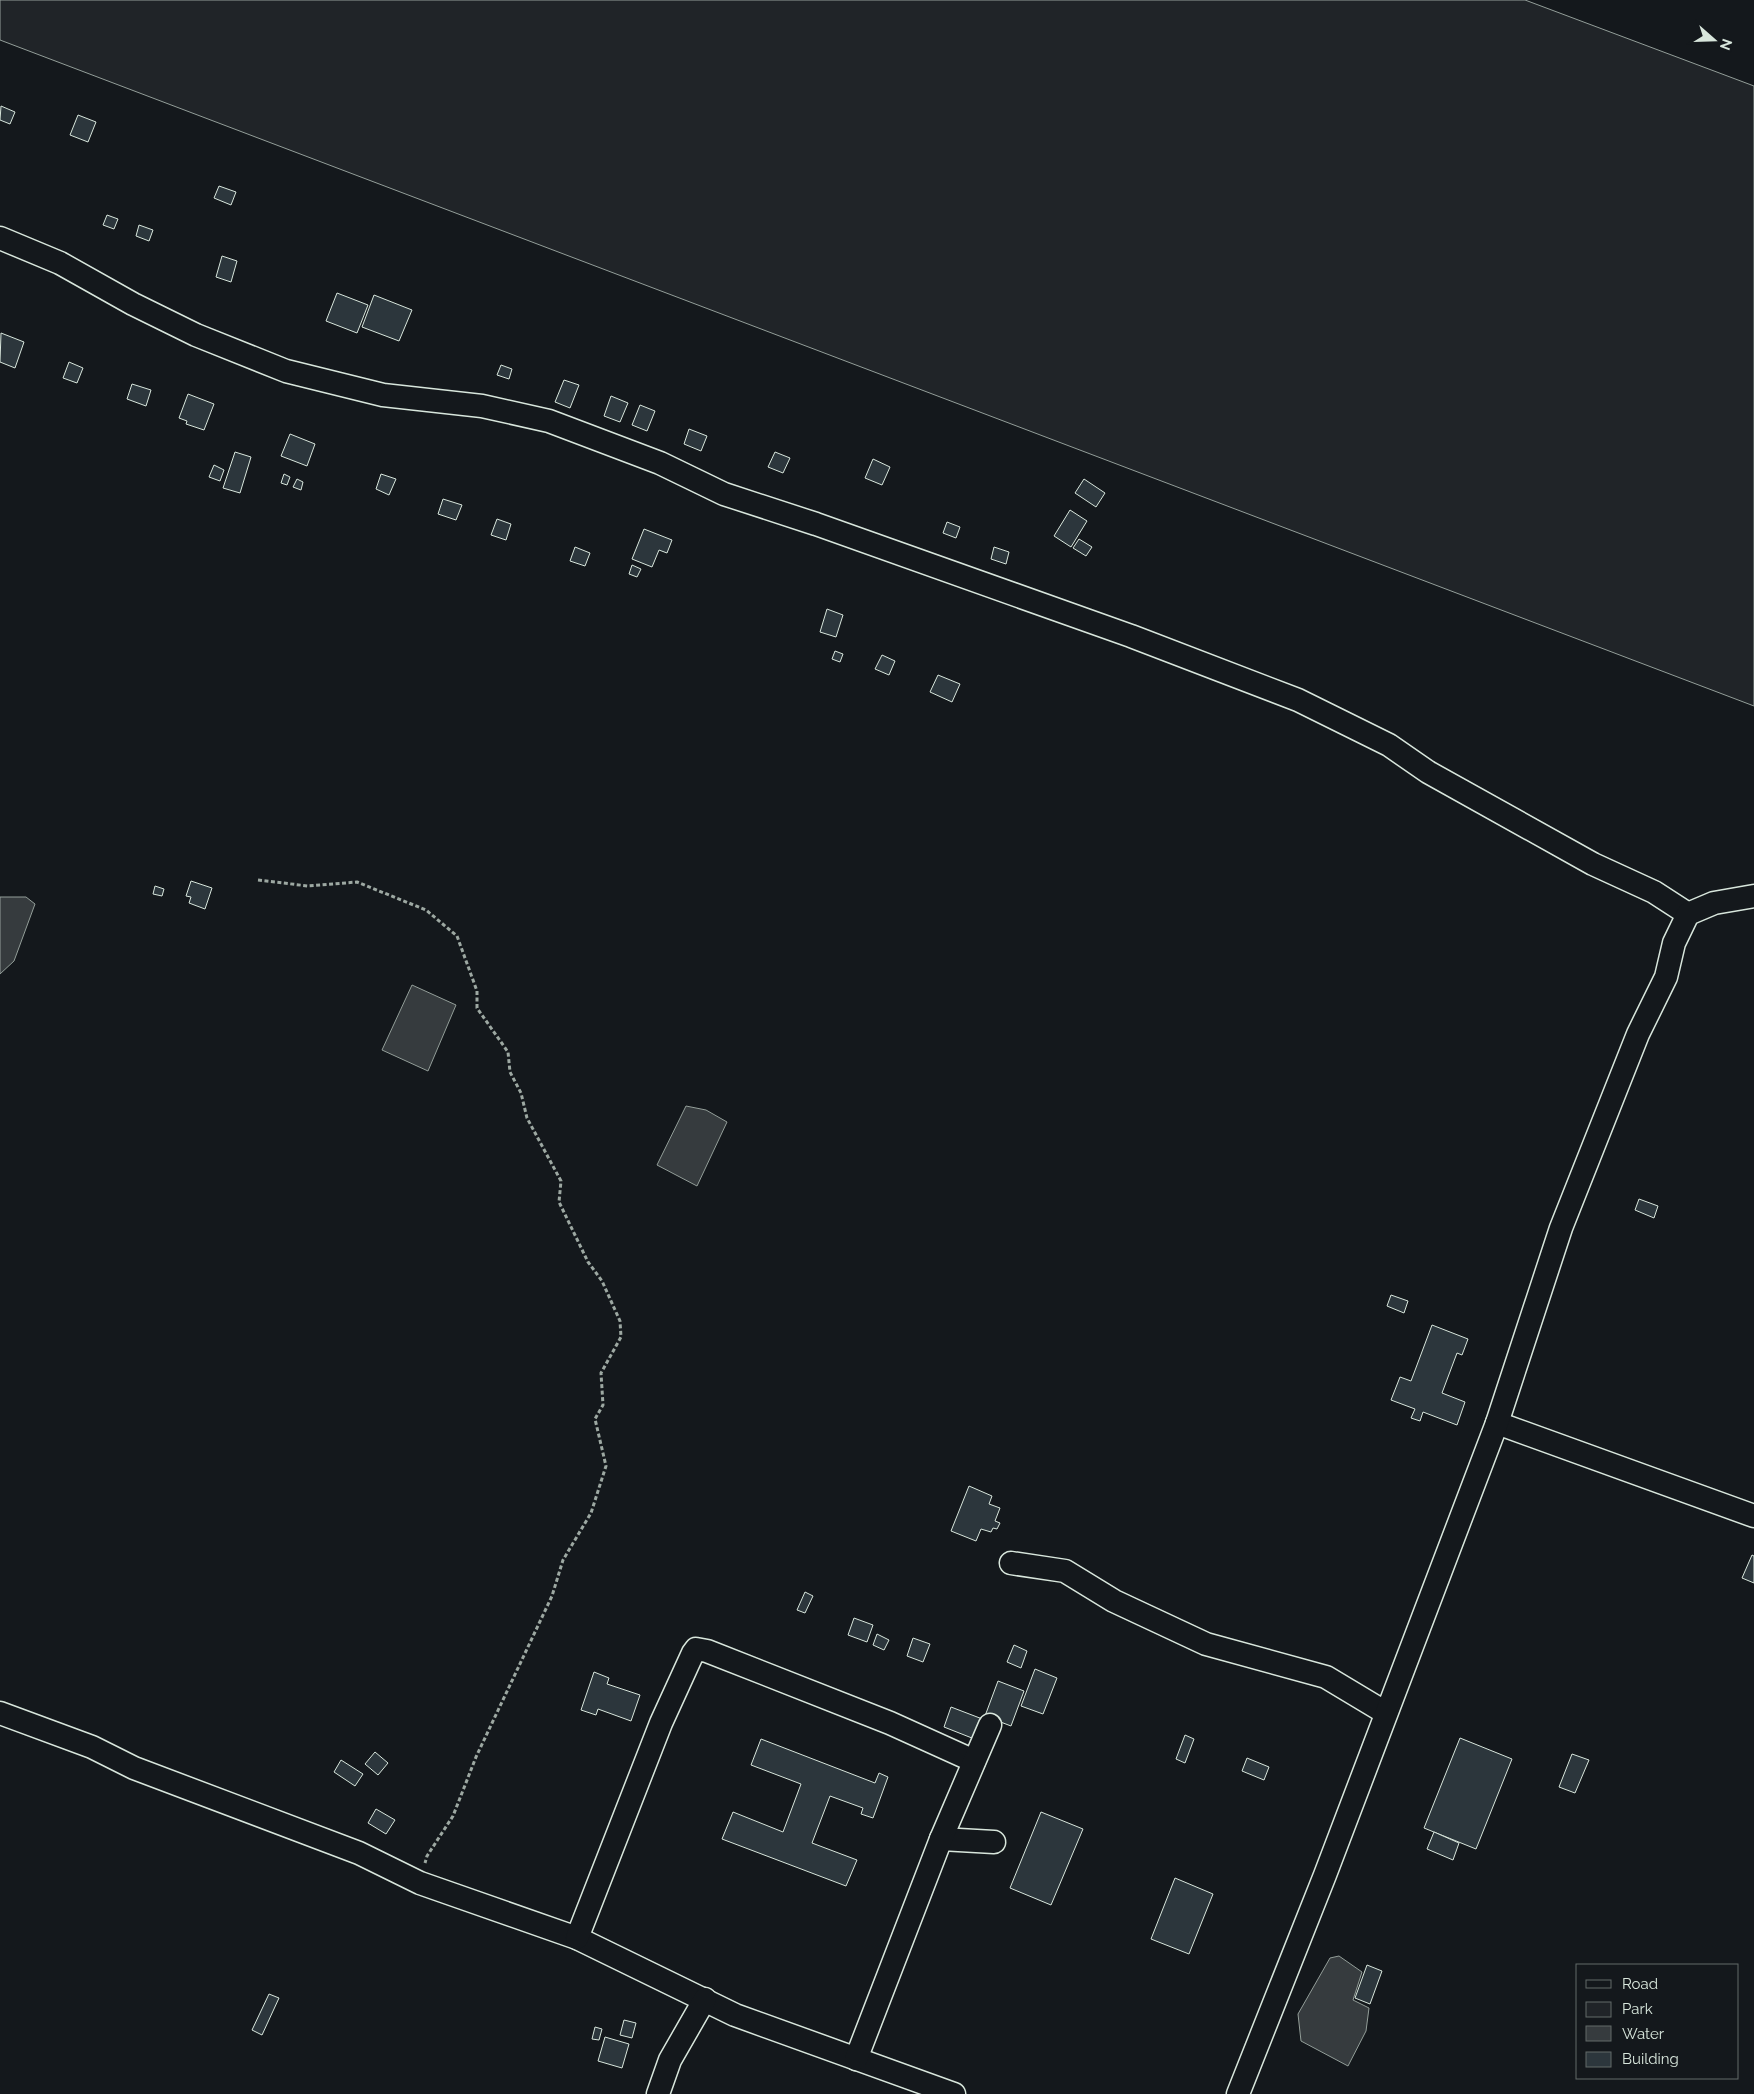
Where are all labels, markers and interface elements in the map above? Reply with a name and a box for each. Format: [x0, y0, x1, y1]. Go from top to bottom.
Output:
north arrow [1689, 15, 1739, 65]
text: N [1717, 37, 1736, 52]
legend [1576, 1964, 1739, 2079]
text: Road [1622, 1975, 1658, 1993]
text: Park [1622, 2000, 1653, 2018]
text: Water [1622, 2025, 1665, 2043]
text: Building [1622, 2050, 1679, 2068]

